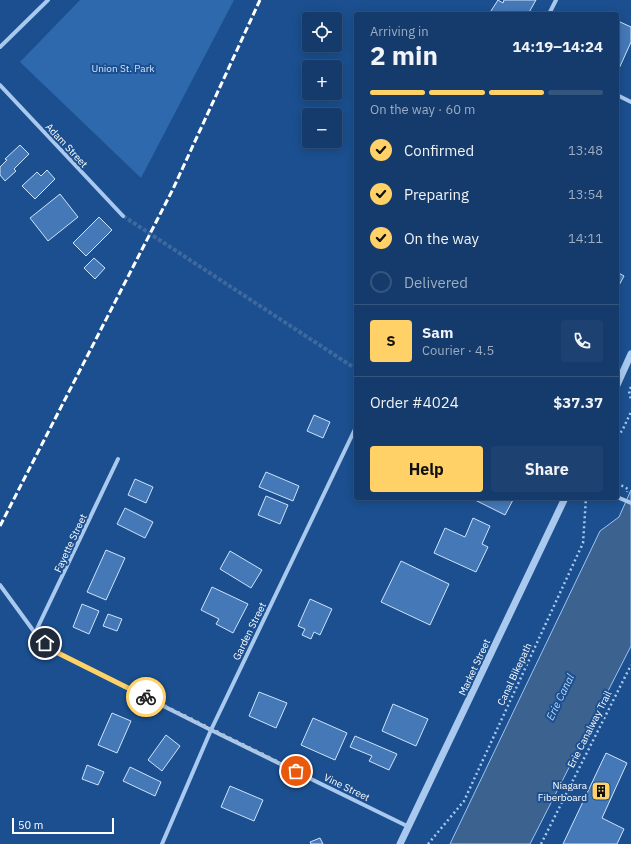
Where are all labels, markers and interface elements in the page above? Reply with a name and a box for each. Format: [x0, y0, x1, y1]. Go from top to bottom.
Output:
map controls [302, 12, 342, 148]
button: locate [302, 12, 342, 52]
text: Arriving in [370, 23, 429, 40]
text: 14:19–14:24 [512, 37, 603, 56]
text: 2 min [370, 38, 438, 72]
button: + [302, 60, 342, 100]
park label: Union St. Park [91, 62, 155, 75]
text: On the way · 60 m [370, 101, 475, 118]
button: − [302, 108, 342, 148]
street label: Adam Street [43, 120, 91, 171]
icon: check [370, 139, 392, 161]
text: Confirmed [404, 141, 474, 160]
text: 13:48 [568, 142, 603, 159]
icon: check [370, 183, 392, 205]
text: Preparing [404, 185, 469, 204]
text: 13:54 [568, 186, 603, 203]
icon: check [370, 227, 392, 249]
text: On the way [404, 229, 479, 248]
text: 14:11 [568, 230, 603, 247]
text: Delivered [404, 273, 468, 292]
button: phone [561, 320, 603, 362]
text: Sam [422, 323, 453, 342]
text: S [386, 331, 396, 350]
text: Courier · 4.5 [422, 342, 494, 359]
text: Order #4024 [370, 393, 459, 412]
text: $37.37 [553, 393, 603, 412]
button: Help [370, 446, 483, 492]
button: Share [491, 446, 603, 492]
street label: Fayette Street [51, 511, 90, 575]
street label: Garden Street [230, 600, 269, 662]
pin [28, 626, 62, 660]
icon: home [34, 632, 56, 654]
street label: Market Street [456, 636, 493, 698]
street label: Canal Bikepath [494, 641, 535, 708]
water label: Erie Canal [543, 671, 577, 722]
courier [126, 677, 166, 717]
icon: bike [135, 686, 157, 708]
street label: Erie Canalway Trail [564, 688, 615, 770]
pin [279, 754, 313, 788]
icon: bag [285, 760, 307, 782]
street label: Vine Street [322, 771, 372, 804]
place label: Niagara Fiberboard [538, 779, 588, 804]
building icon: Niagara Fiberboard [590, 780, 612, 802]
scale bar [12, 816, 114, 835]
text: 50 m [18, 818, 43, 832]

